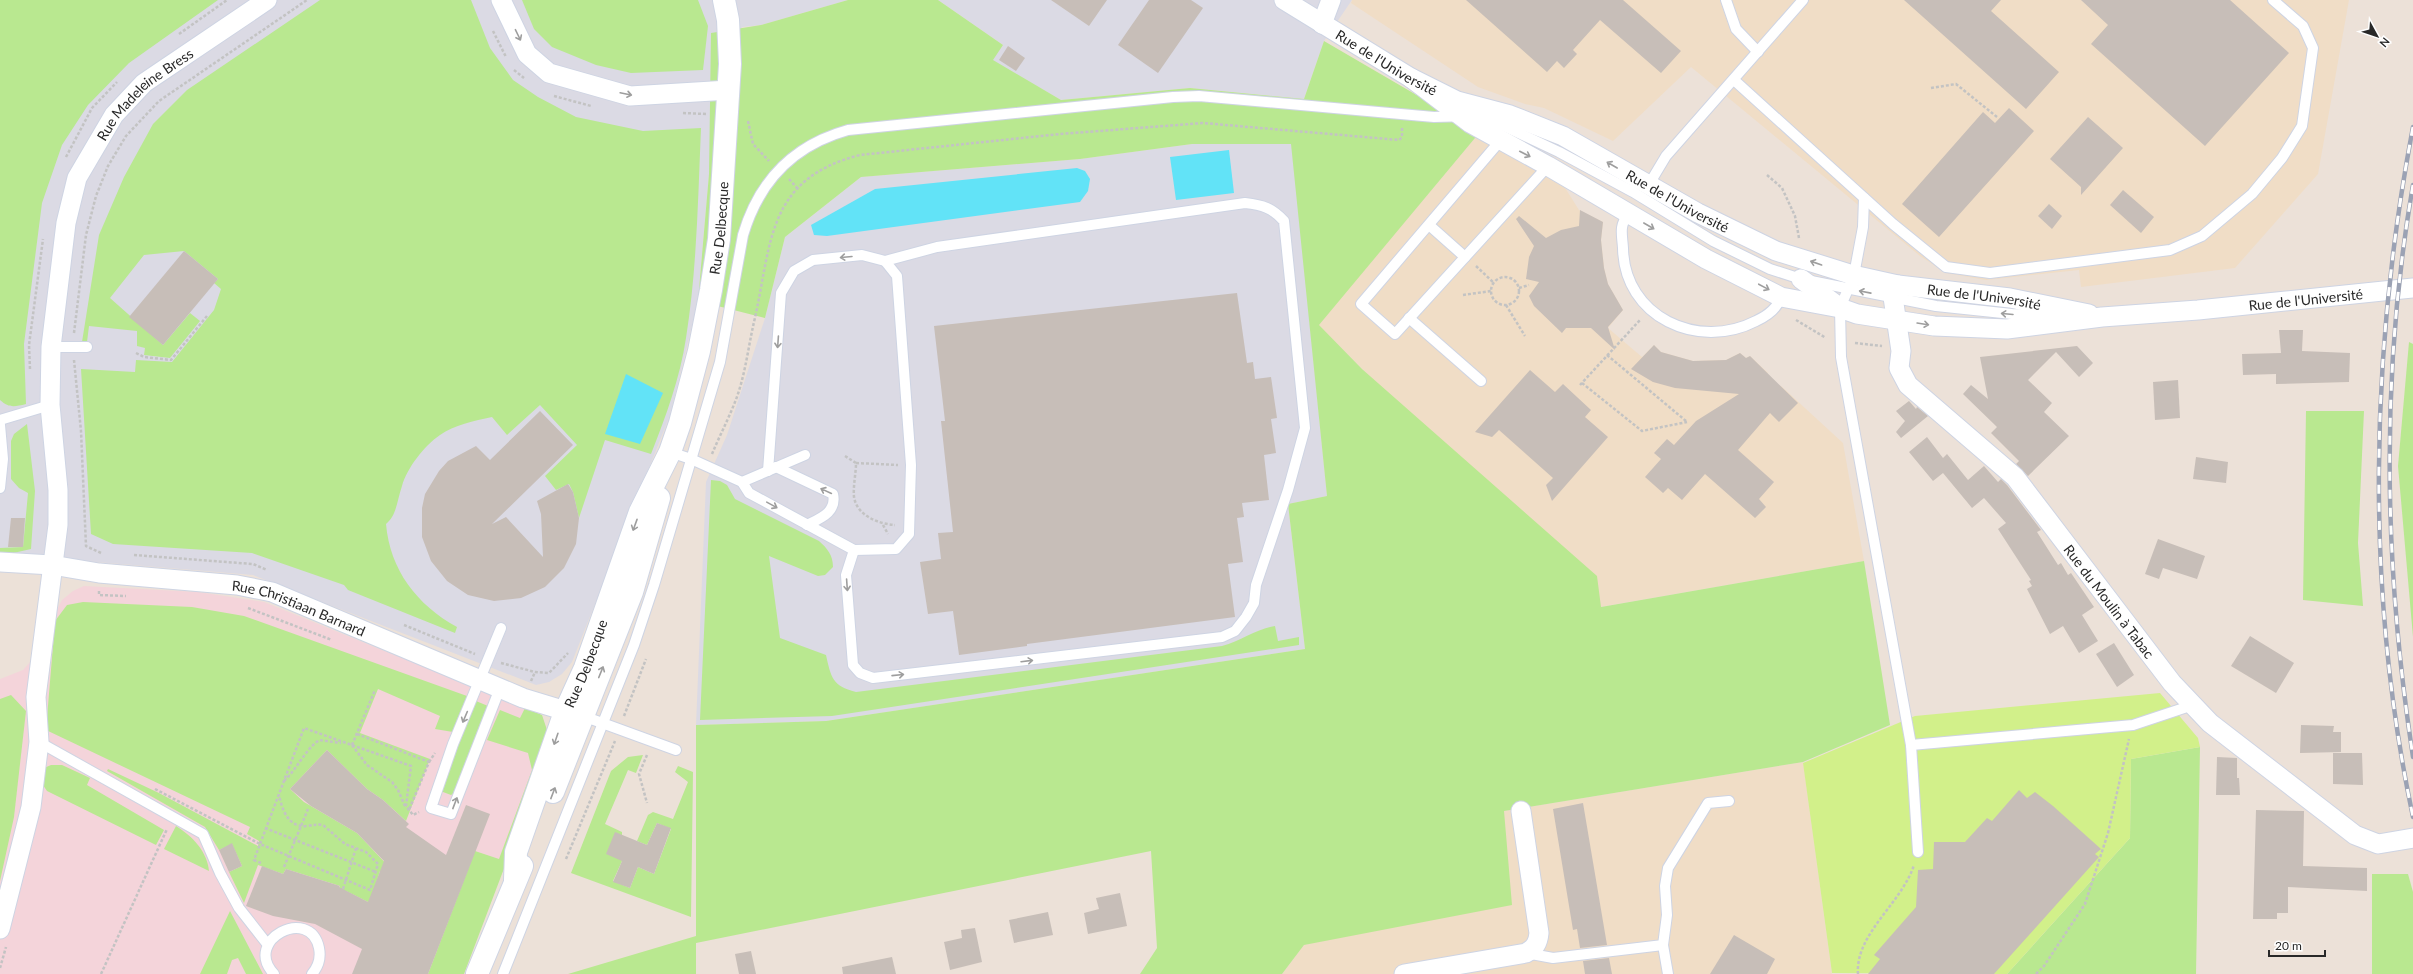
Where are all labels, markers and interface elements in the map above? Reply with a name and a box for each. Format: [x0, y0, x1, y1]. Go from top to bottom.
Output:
north arrow [2357, 16, 2397, 56]
street label: Rue de l'Université [1333, 25, 1440, 98]
one-way arrow [515, 29, 522, 41]
text: N [2377, 35, 2393, 50]
street label: Rue Madeleine Bress [93, 44, 196, 143]
one-way arrow [619, 91, 632, 99]
one-way arrow [1518, 151, 1530, 158]
one-way arrow [1606, 161, 1618, 169]
street label: Rue de l'Université [1623, 165, 1732, 235]
street label: Rue Delbecque [705, 181, 731, 276]
one-way arrow [1643, 223, 1655, 231]
one-way arrow [840, 253, 853, 260]
one-way arrow [1810, 258, 1822, 266]
street label: Rue de l'Université [1926, 280, 2043, 313]
one-way arrow [1757, 284, 1769, 292]
street label: Rue de l'Université [2248, 285, 2364, 313]
one-way arrow [1859, 287, 1872, 295]
one-way arrow [2001, 310, 2014, 317]
one-way arrow [1916, 321, 1929, 329]
one-way arrow [774, 335, 781, 348]
one-way arrow [820, 487, 832, 494]
one-way arrow [766, 502, 778, 510]
one-way arrow [631, 519, 639, 531]
street label: Rue du Moulin à Tabac [2061, 541, 2158, 662]
street label: Rue Christiaan Barnard [231, 576, 368, 639]
one-way arrow [844, 578, 851, 591]
street label: Rue Delbecque [560, 617, 610, 710]
one-way arrow [1021, 657, 1034, 664]
one-way arrow [598, 667, 606, 679]
one-way arrow [891, 671, 904, 679]
one-way arrow [460, 710, 468, 722]
one-way arrow [552, 732, 559, 745]
one-way arrow [549, 787, 557, 799]
one-way arrow [452, 797, 460, 809]
scale bar [2269, 932, 2325, 958]
text: 20 m [2275, 938, 2302, 953]

